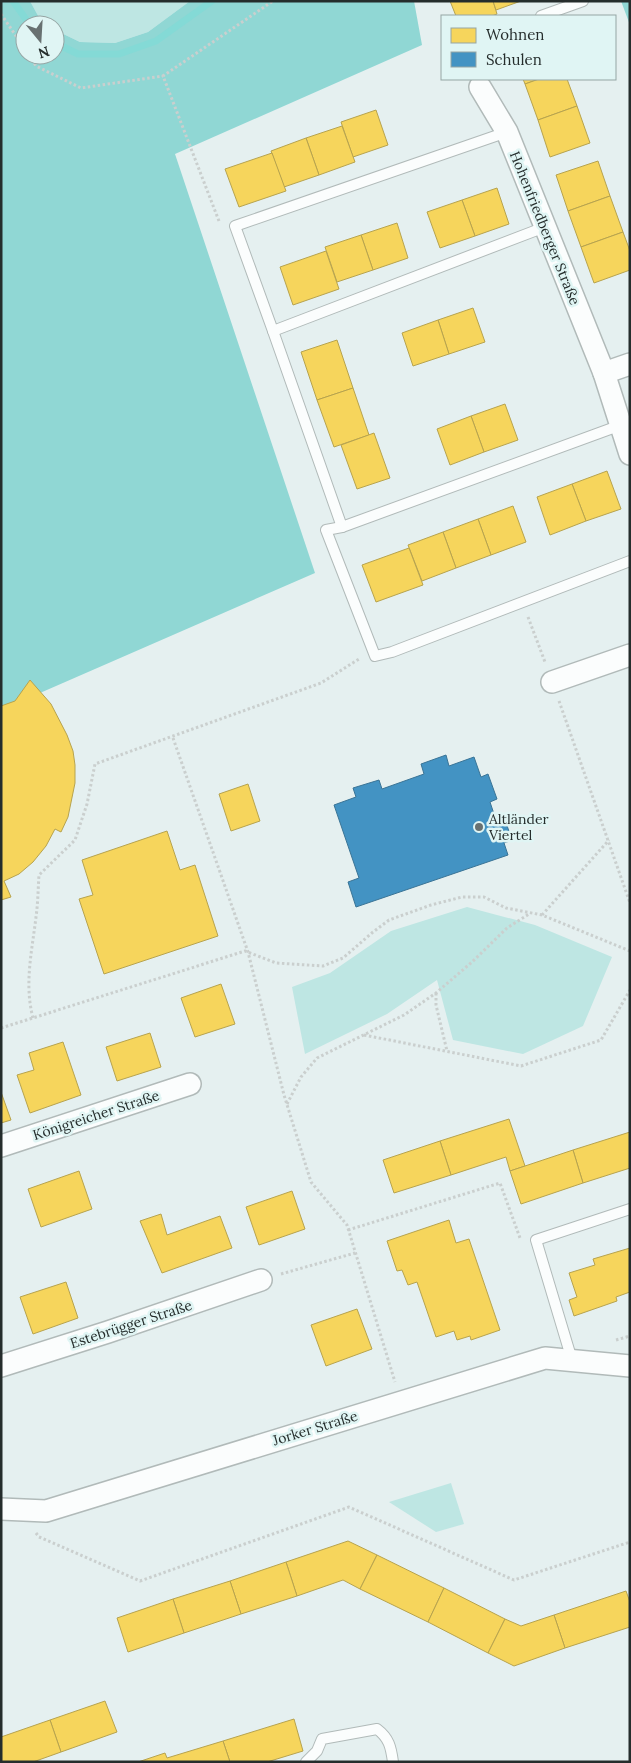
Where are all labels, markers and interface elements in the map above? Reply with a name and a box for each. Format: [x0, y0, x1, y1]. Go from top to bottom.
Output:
north arrow [15, 15, 65, 65]
legend [441, 15, 616, 80]
text: Wohnen [486, 25, 544, 44]
text: N [36, 42, 52, 63]
text: Schulen [486, 50, 542, 69]
street label: Hohenfriedberger Straße [506, 148, 584, 308]
place label: Altländer Viertel [488, 810, 549, 844]
marker: Altländer Viertel [473, 821, 485, 833]
street label: Königreicher Straße [30, 1086, 162, 1144]
street label: Estebrügger Straße [68, 1296, 195, 1352]
street label: Jorker Straße [269, 1406, 360, 1450]

